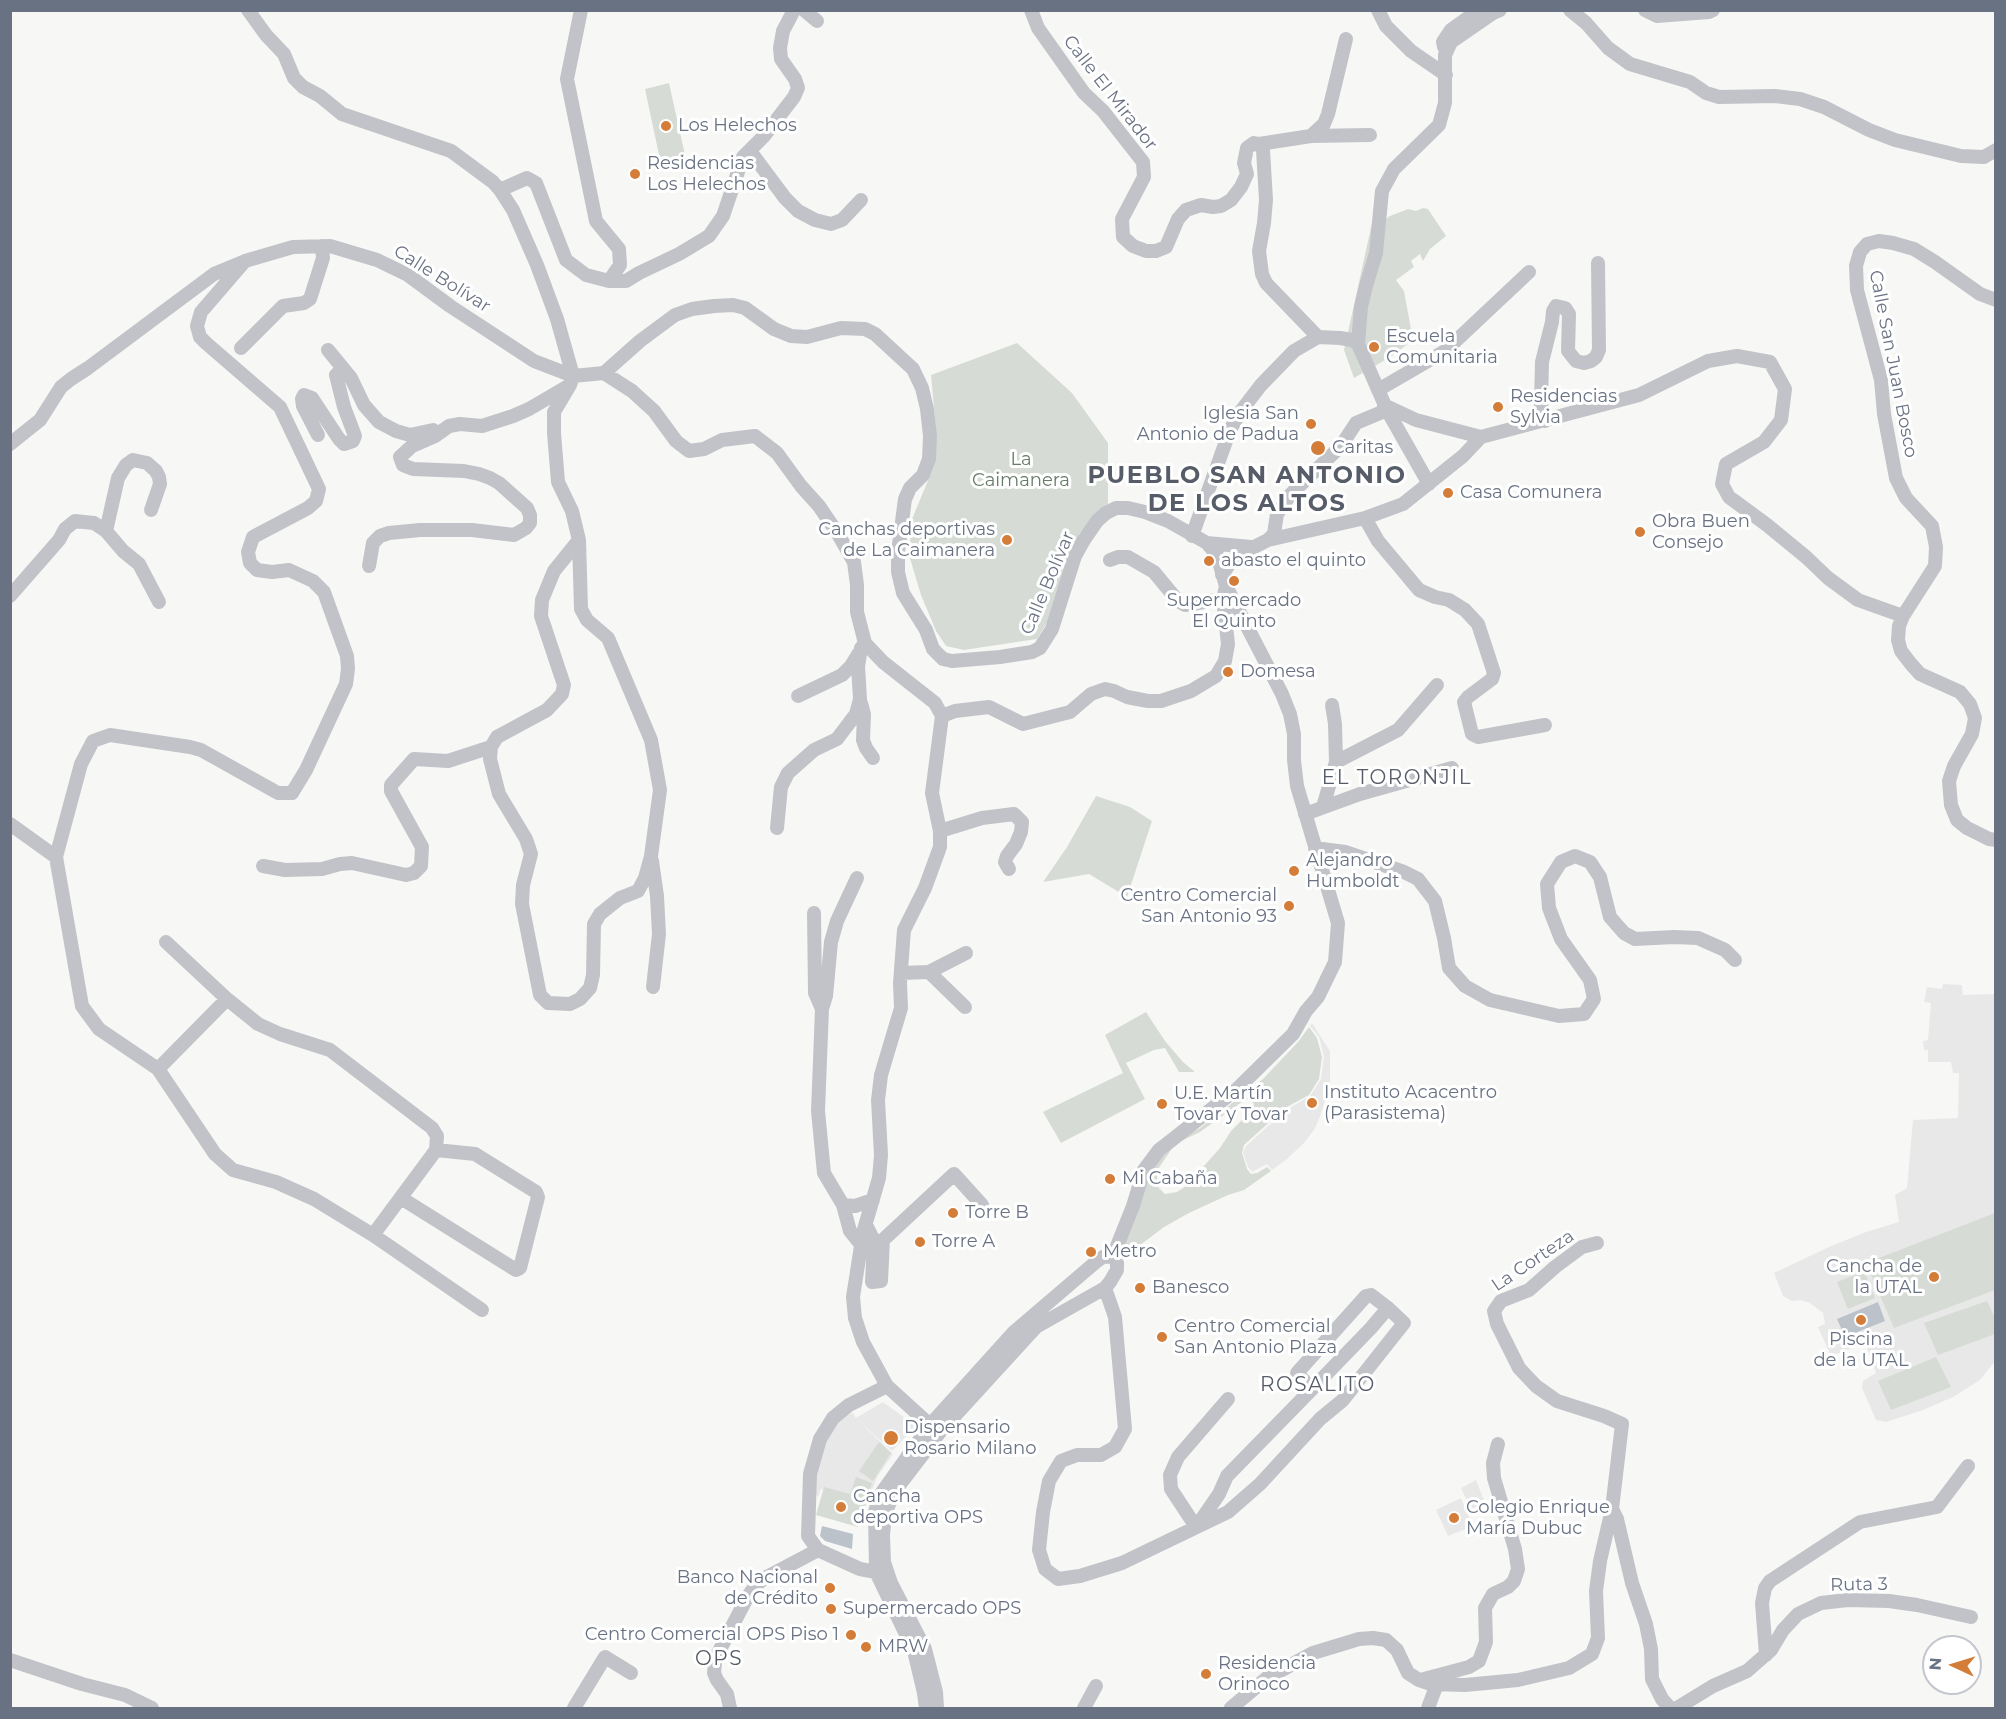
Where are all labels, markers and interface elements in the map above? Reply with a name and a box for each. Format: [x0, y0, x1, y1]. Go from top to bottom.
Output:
street label: Calle El Mirador [1058, 31, 1162, 155]
place label: Los Helechos [678, 115, 797, 137]
marker: Los Helechos [659, 119, 673, 133]
place label: Residencias Los Helechos [647, 153, 766, 195]
marker: Residencias Los Helechos [628, 167, 642, 181]
street label: Calle Bolívar [390, 241, 494, 317]
street label: Calle San Juan Bosco [1864, 268, 1922, 460]
place label: Escuela Comunitaria [1386, 326, 1498, 368]
marker: Escuela Comunitaria [1367, 340, 1381, 354]
place label: Residencias Sylvia [1510, 386, 1617, 428]
marker: Residencias Sylvia [1491, 400, 1505, 414]
place label: Iglesia San Antonio de Padua [1137, 403, 1299, 446]
marker: Iglesia San Antonio de Padua [1304, 417, 1318, 431]
place label: Caritas [1332, 437, 1393, 459]
marker: Caritas [1309, 439, 1327, 457]
park label: La Caimanera [972, 449, 1070, 492]
district label: PUEBLO SAN ANTONIO DE LOS ALTOS [1088, 462, 1406, 518]
place label: Casa Comunera [1460, 482, 1602, 504]
marker: Casa Comunera [1441, 486, 1455, 500]
place label: Obra Buen Consejo [1652, 511, 1750, 554]
place label: Canchas deportivas de La Caimanera [818, 519, 995, 562]
marker: Obra Buen Consejo [1633, 525, 1647, 539]
street label: Calle Bolívar [1017, 528, 1079, 638]
marker: Canchas deportivas de La Caimanera [1000, 533, 1014, 547]
place label: abasto el quinto [1221, 550, 1366, 572]
marker: abasto el quinto [1202, 554, 1216, 568]
marker: Supermercado El Quinto [1227, 574, 1241, 588]
place label: Supermercado El Quinto [1167, 590, 1301, 632]
place label: Domesa [1240, 661, 1316, 683]
marker: Domesa [1221, 665, 1235, 679]
district label: EL TORONJIL [1322, 766, 1472, 790]
place label: Alejandro Humboldt [1306, 850, 1400, 892]
marker: Alejandro Humboldt [1287, 864, 1301, 878]
place label: Centro Comercial San Antonio 93 [1120, 885, 1277, 928]
marker: Centro Comercial San Antonio 93 [1282, 899, 1296, 913]
place label: Instituto Acacentro (Parasistema) [1324, 1082, 1497, 1124]
place label: U.E. Martín Tovar y Tovar [1174, 1083, 1288, 1126]
marker: Instituto Acacentro (Parasistema) [1305, 1096, 1319, 1110]
marker: U.E. Martín Tovar y Tovar [1155, 1097, 1169, 1111]
place label: Mi Cabaña [1122, 1168, 1218, 1190]
marker: Mi Cabaña [1103, 1172, 1117, 1186]
place label: Torre B [965, 1202, 1029, 1224]
marker: Torre B [946, 1206, 960, 1220]
street label: La Corteza [1488, 1226, 1578, 1296]
place label: Torre A [932, 1231, 995, 1253]
marker: Torre A [913, 1235, 927, 1249]
place label: Metro [1103, 1241, 1157, 1263]
marker: Metro [1084, 1245, 1098, 1259]
place label: Cancha de la UTAL [1826, 1256, 1922, 1298]
marker: Cancha de la UTAL [1927, 1270, 1941, 1284]
place label: Banesco [1152, 1277, 1229, 1299]
marker: Banesco [1133, 1281, 1147, 1295]
marker: Piscina de la UTAL [1854, 1313, 1868, 1327]
place label: Centro Comercial San Antonio Plaza [1174, 1316, 1337, 1358]
place label: Piscina de la UTAL [1813, 1329, 1909, 1372]
marker: Centro Comercial San Antonio Plaza [1155, 1330, 1169, 1344]
district label: ROSALITO [1260, 1373, 1376, 1397]
place label: Dispensario Rosario Milano [904, 1417, 1037, 1460]
marker: Dispensario Rosario Milano [882, 1429, 900, 1447]
place label: Cancha deportiva OPS [853, 1486, 983, 1528]
place label: Colegio Enrique María Dubuc [1466, 1497, 1610, 1540]
marker: Cancha deportiva OPS [834, 1500, 848, 1514]
marker: Colegio Enrique María Dubuc [1447, 1511, 1461, 1525]
place label: Banco Nacional de Crédito [677, 1567, 818, 1610]
street label: Ruta 3 [1830, 1574, 1888, 1596]
marker: Banco Nacional de Crédito [823, 1581, 837, 1595]
place label: Supermercado OPS [843, 1598, 1021, 1620]
marker: Supermercado OPS [824, 1602, 838, 1616]
place label: Centro Comercial OPS Piso 1 [585, 1624, 839, 1646]
marker: Centro Comercial OPS Piso 1 [844, 1628, 858, 1642]
north arrow [1922, 1635, 1982, 1695]
place label: MRW [878, 1636, 928, 1658]
marker: MRW [859, 1640, 873, 1654]
district label: OPS [695, 1647, 743, 1671]
place label: Residencia Orinoco [1218, 1653, 1316, 1696]
text: N [1926, 1657, 1945, 1671]
marker: Residencia Orinoco [1199, 1667, 1213, 1681]

